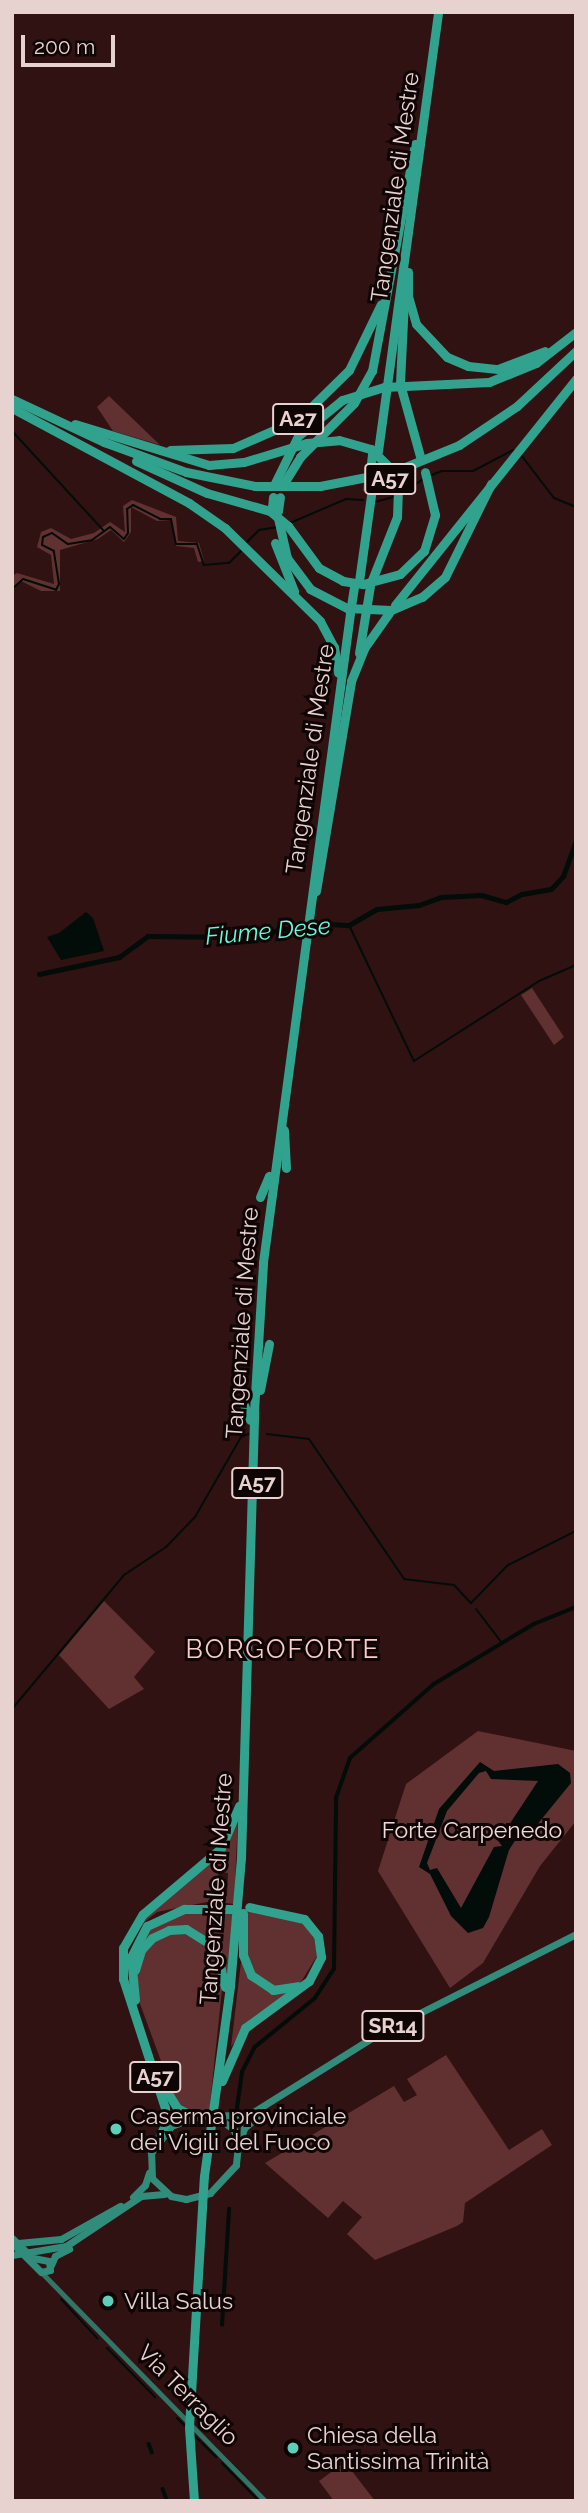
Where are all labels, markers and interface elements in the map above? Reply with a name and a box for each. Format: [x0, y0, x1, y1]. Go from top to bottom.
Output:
scale bar [24, 21, 119, 65]
text: 200 m [34, 34, 95, 59]
street label: Tangenziale di Mestre [365, 70, 425, 304]
road number: A27 [272, 402, 324, 436]
road number: A57 [364, 462, 416, 496]
street label: Tangenziale di Mestre [280, 642, 340, 876]
water label: Fiume Dese [204, 911, 332, 951]
street label: Tangenziale di Mestre [220, 1206, 264, 1440]
road number: A57 [231, 1466, 283, 1500]
district label: BORGOFORTE [187, 1634, 379, 1666]
street label: Tangenziale di Mestre [194, 1772, 238, 2006]
park label: Forte Carpenedo [382, 1816, 562, 1844]
road number: SR14 [360, 2008, 426, 2044]
road number: A57 [129, 2060, 181, 2094]
place label: Caserma provinciale dei Vigili del Fuoco [130, 2102, 346, 2156]
marker: Caserma provinciale dei Vigili del Fuoco [108, 2121, 124, 2137]
place label: Villa Salus [124, 2287, 233, 2315]
marker: Villa Salus [98, 2291, 118, 2311]
street label: Via Terraglio [132, 2339, 244, 2451]
place label: Chiesa della Santissima Trinità [307, 2421, 490, 2475]
marker: Chiesa della Santissima Trinità [285, 2440, 301, 2456]

